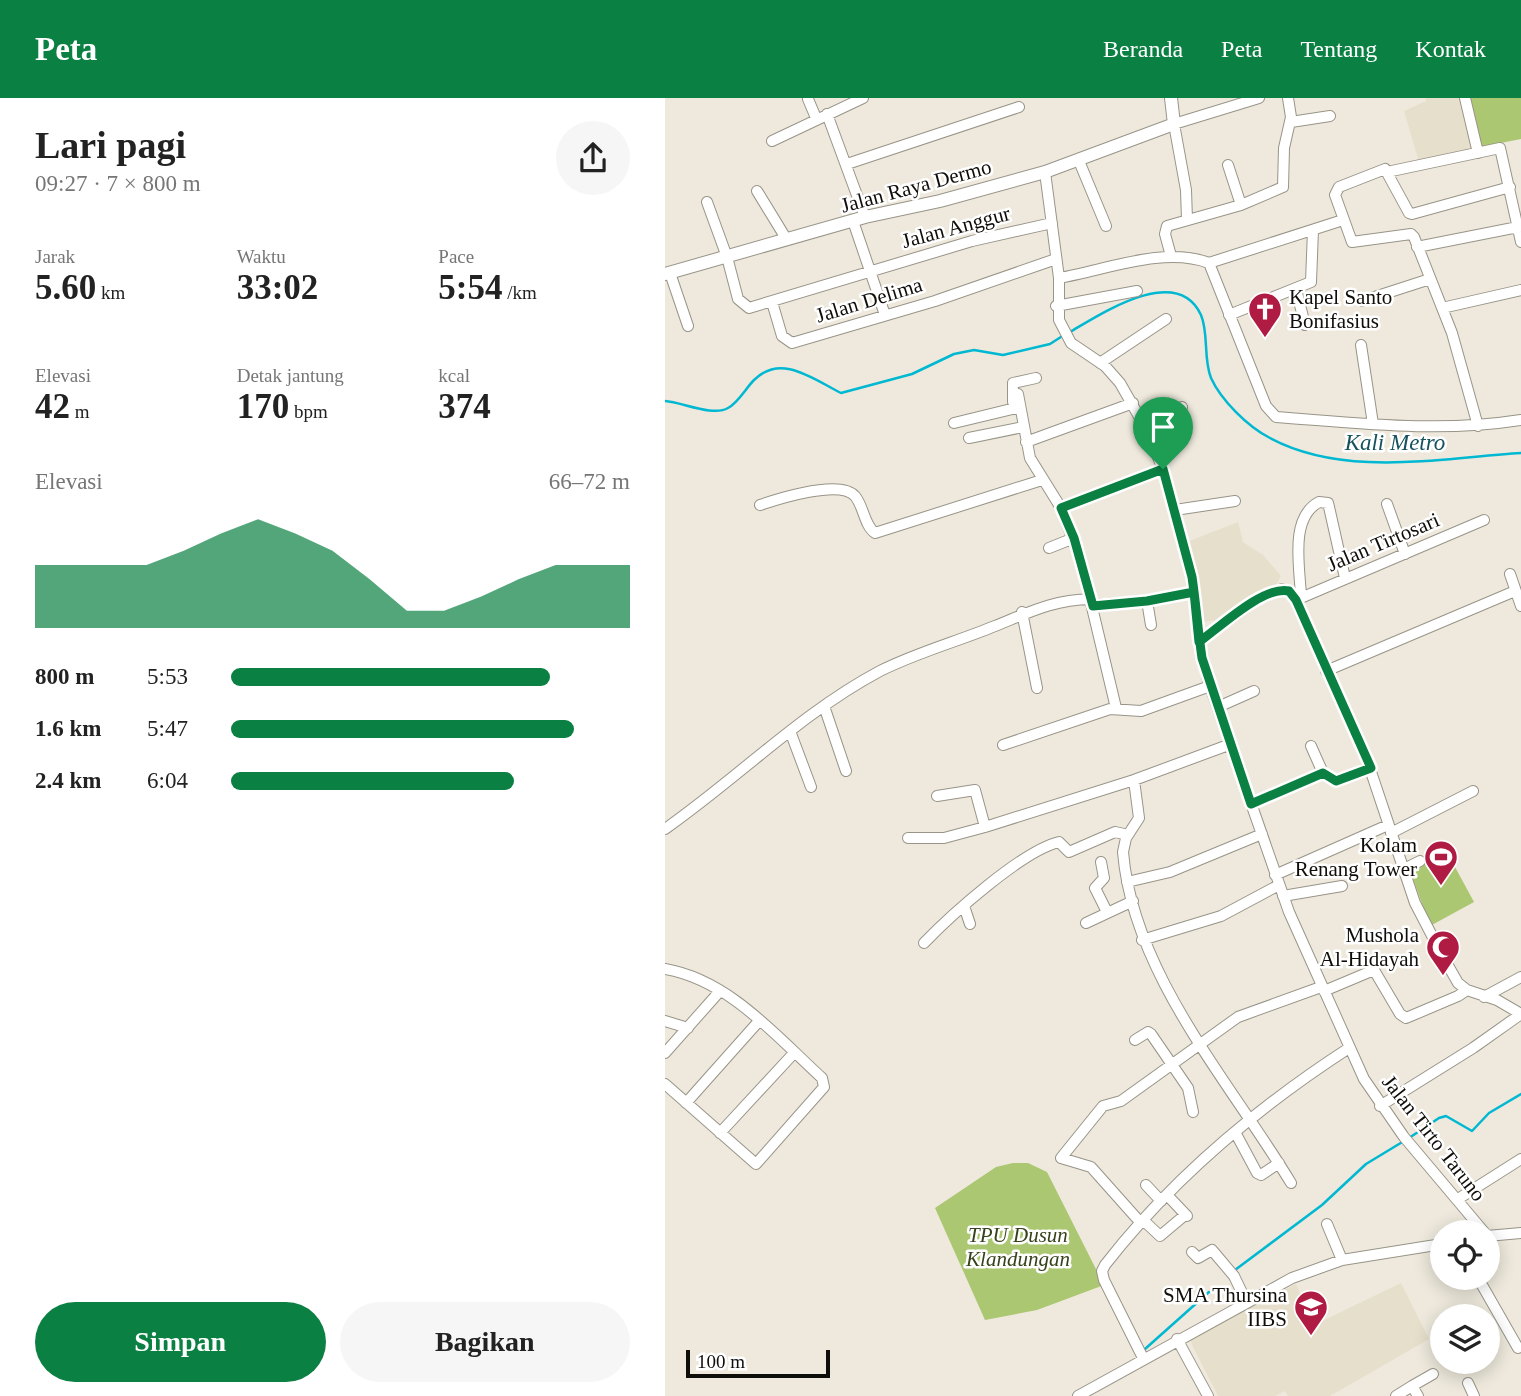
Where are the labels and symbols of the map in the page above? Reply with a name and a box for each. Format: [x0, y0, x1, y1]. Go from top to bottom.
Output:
street label: Jalan Raya Dermo [838, 154, 994, 218]
street label: Jalan Anggur [899, 201, 1013, 253]
street label: Jalan Delima [813, 272, 926, 328]
place label: Kapel Santo Bonifasius [1289, 285, 1392, 333]
church icon: Kapel Santo Bonifasius [1246, 290, 1284, 339]
pin [1133, 397, 1193, 469]
water label: Kali Metro [1344, 430, 1445, 455]
street label: Jalan Tirtosari [1323, 508, 1443, 576]
place label: Kolam Renang Tower [1295, 833, 1417, 881]
sports icon: Kolam Renang Tower [1422, 838, 1460, 887]
place label: Mushola Al-Hidayah [1320, 923, 1420, 971]
mosque icon: Mushola Al-Hidayah [1424, 928, 1462, 977]
street label: Jalan Tirto Taruno [1377, 1070, 1491, 1206]
park label: TPU Dusun Klandungan [965, 1223, 1070, 1271]
place label: SMA Thursina IIBS [1163, 1283, 1288, 1331]
school or university icon: SMA Thursina IIBS [1292, 1288, 1330, 1337]
scale bar [686, 1347, 829, 1379]

